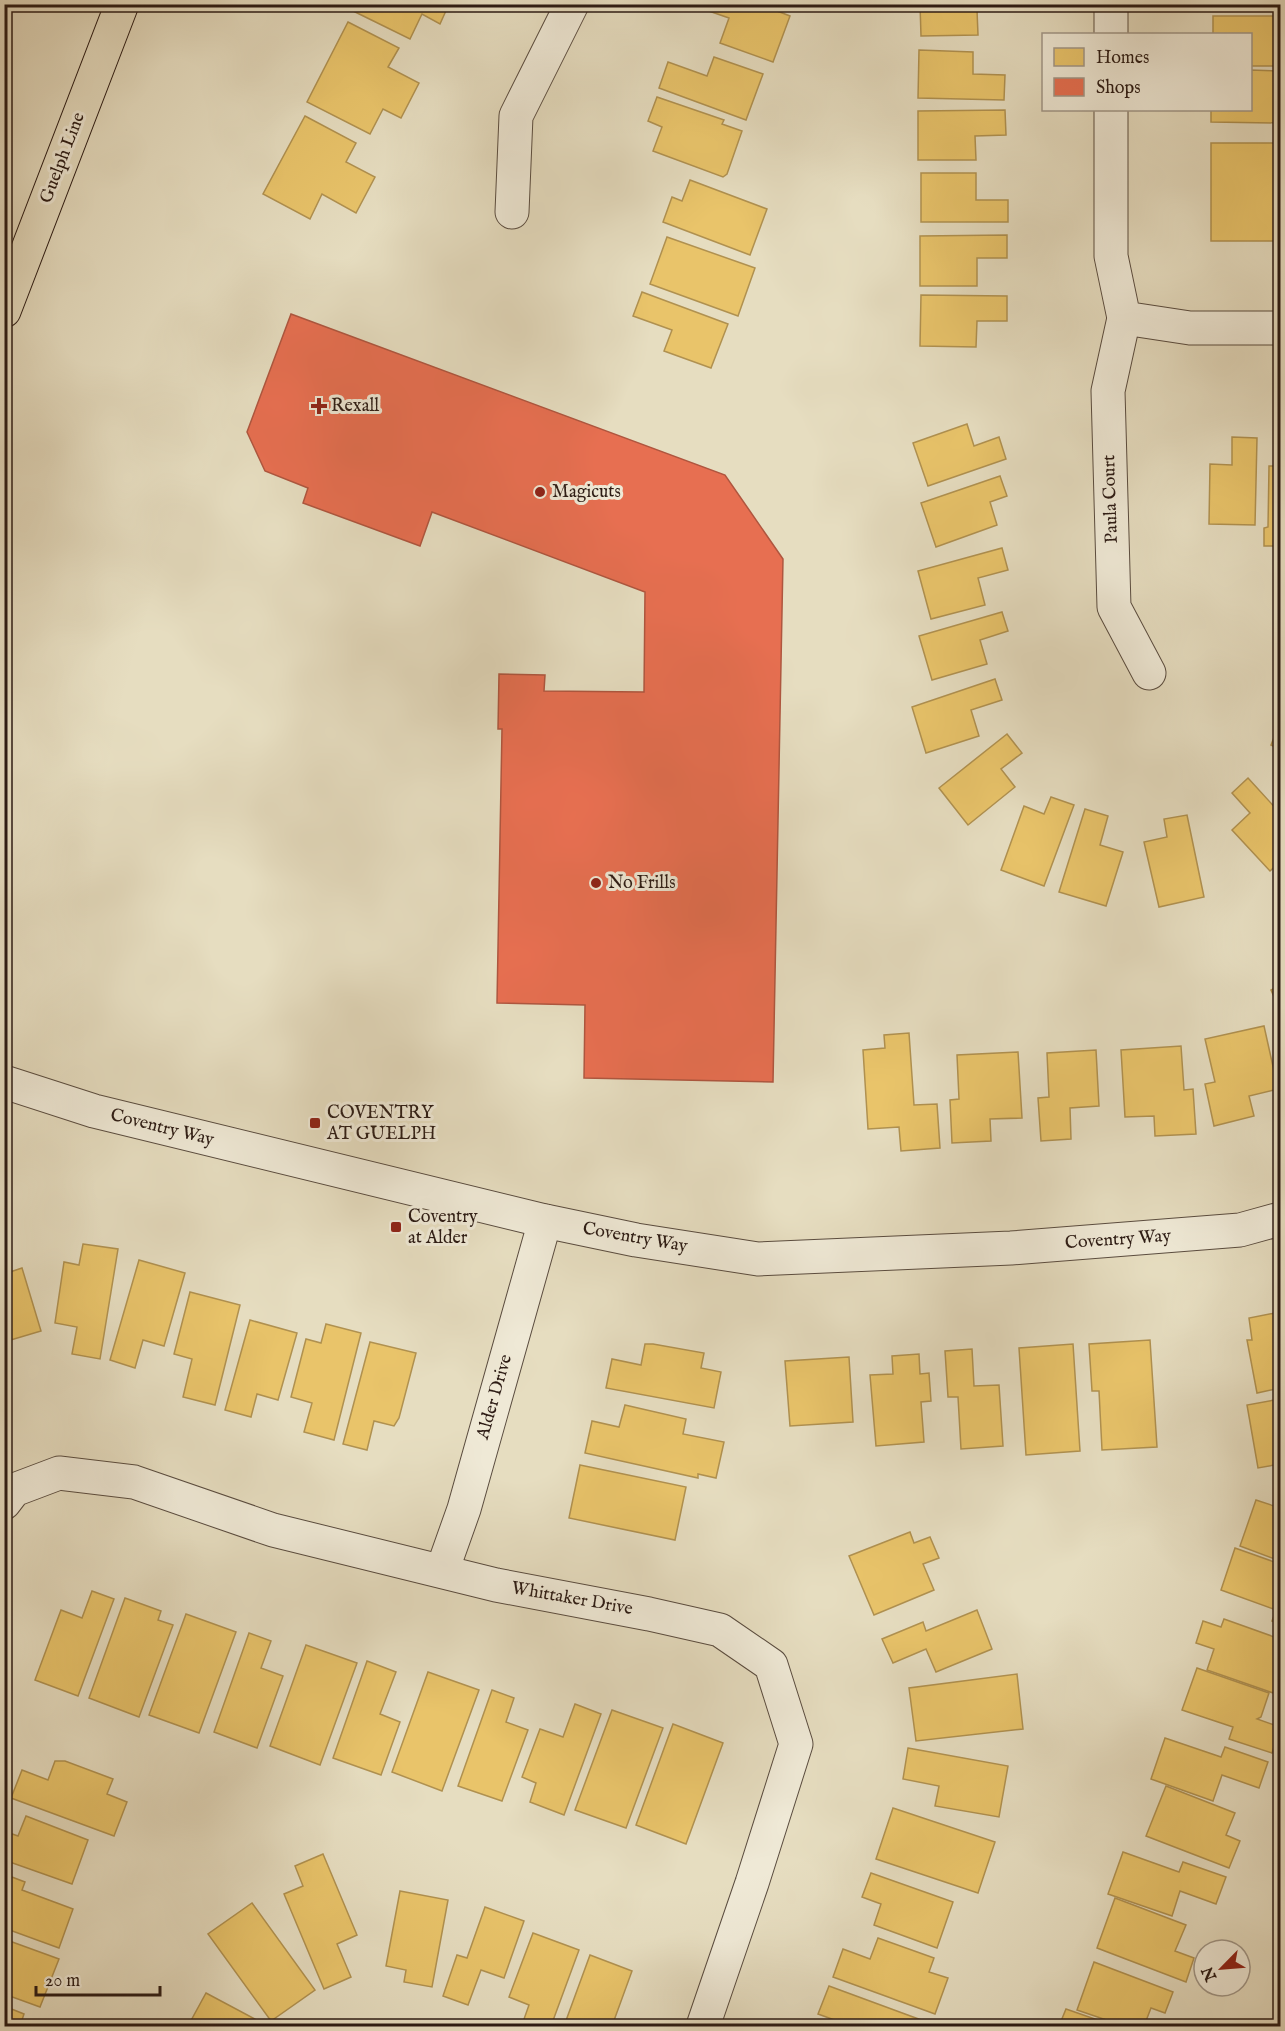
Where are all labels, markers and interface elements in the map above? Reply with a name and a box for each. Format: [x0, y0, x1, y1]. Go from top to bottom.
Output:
legend [1042, 33, 1252, 111]
text: Homes [1096, 47, 1149, 70]
text: Shops [1096, 77, 1141, 100]
street label: Guelph Line [35, 109, 91, 207]
place label: Rexall [331, 395, 379, 418]
marker: Rexall [312, 399, 326, 413]
street label: Paula Court [1098, 454, 1124, 544]
place label: Magicuts [552, 481, 621, 504]
marker: Magicuts [533, 485, 547, 499]
place label: No Frills [608, 872, 676, 895]
marker: No Frills [589, 876, 603, 890]
place label: COVENTRY AT GUELPH [326, 1102, 436, 1146]
street label: Coventry Way [108, 1104, 216, 1152]
marker: COVENTRY AT GUELPH [308, 1116, 322, 1130]
place label: Coventry at Alder [408, 1206, 478, 1250]
street label: Coventry Way [581, 1217, 689, 1259]
marker: Coventry at Alder [389, 1220, 403, 1234]
street label: Coventry Way [1064, 1225, 1172, 1255]
street label: Alder Drive [472, 1352, 518, 1443]
street label: Whittaker Drive [510, 1577, 634, 1621]
north arrow [1192, 1938, 1252, 1998]
scale bar [36, 1959, 160, 1997]
text: N [1198, 1963, 1223, 1985]
text: 20 m [45, 1970, 80, 1993]

